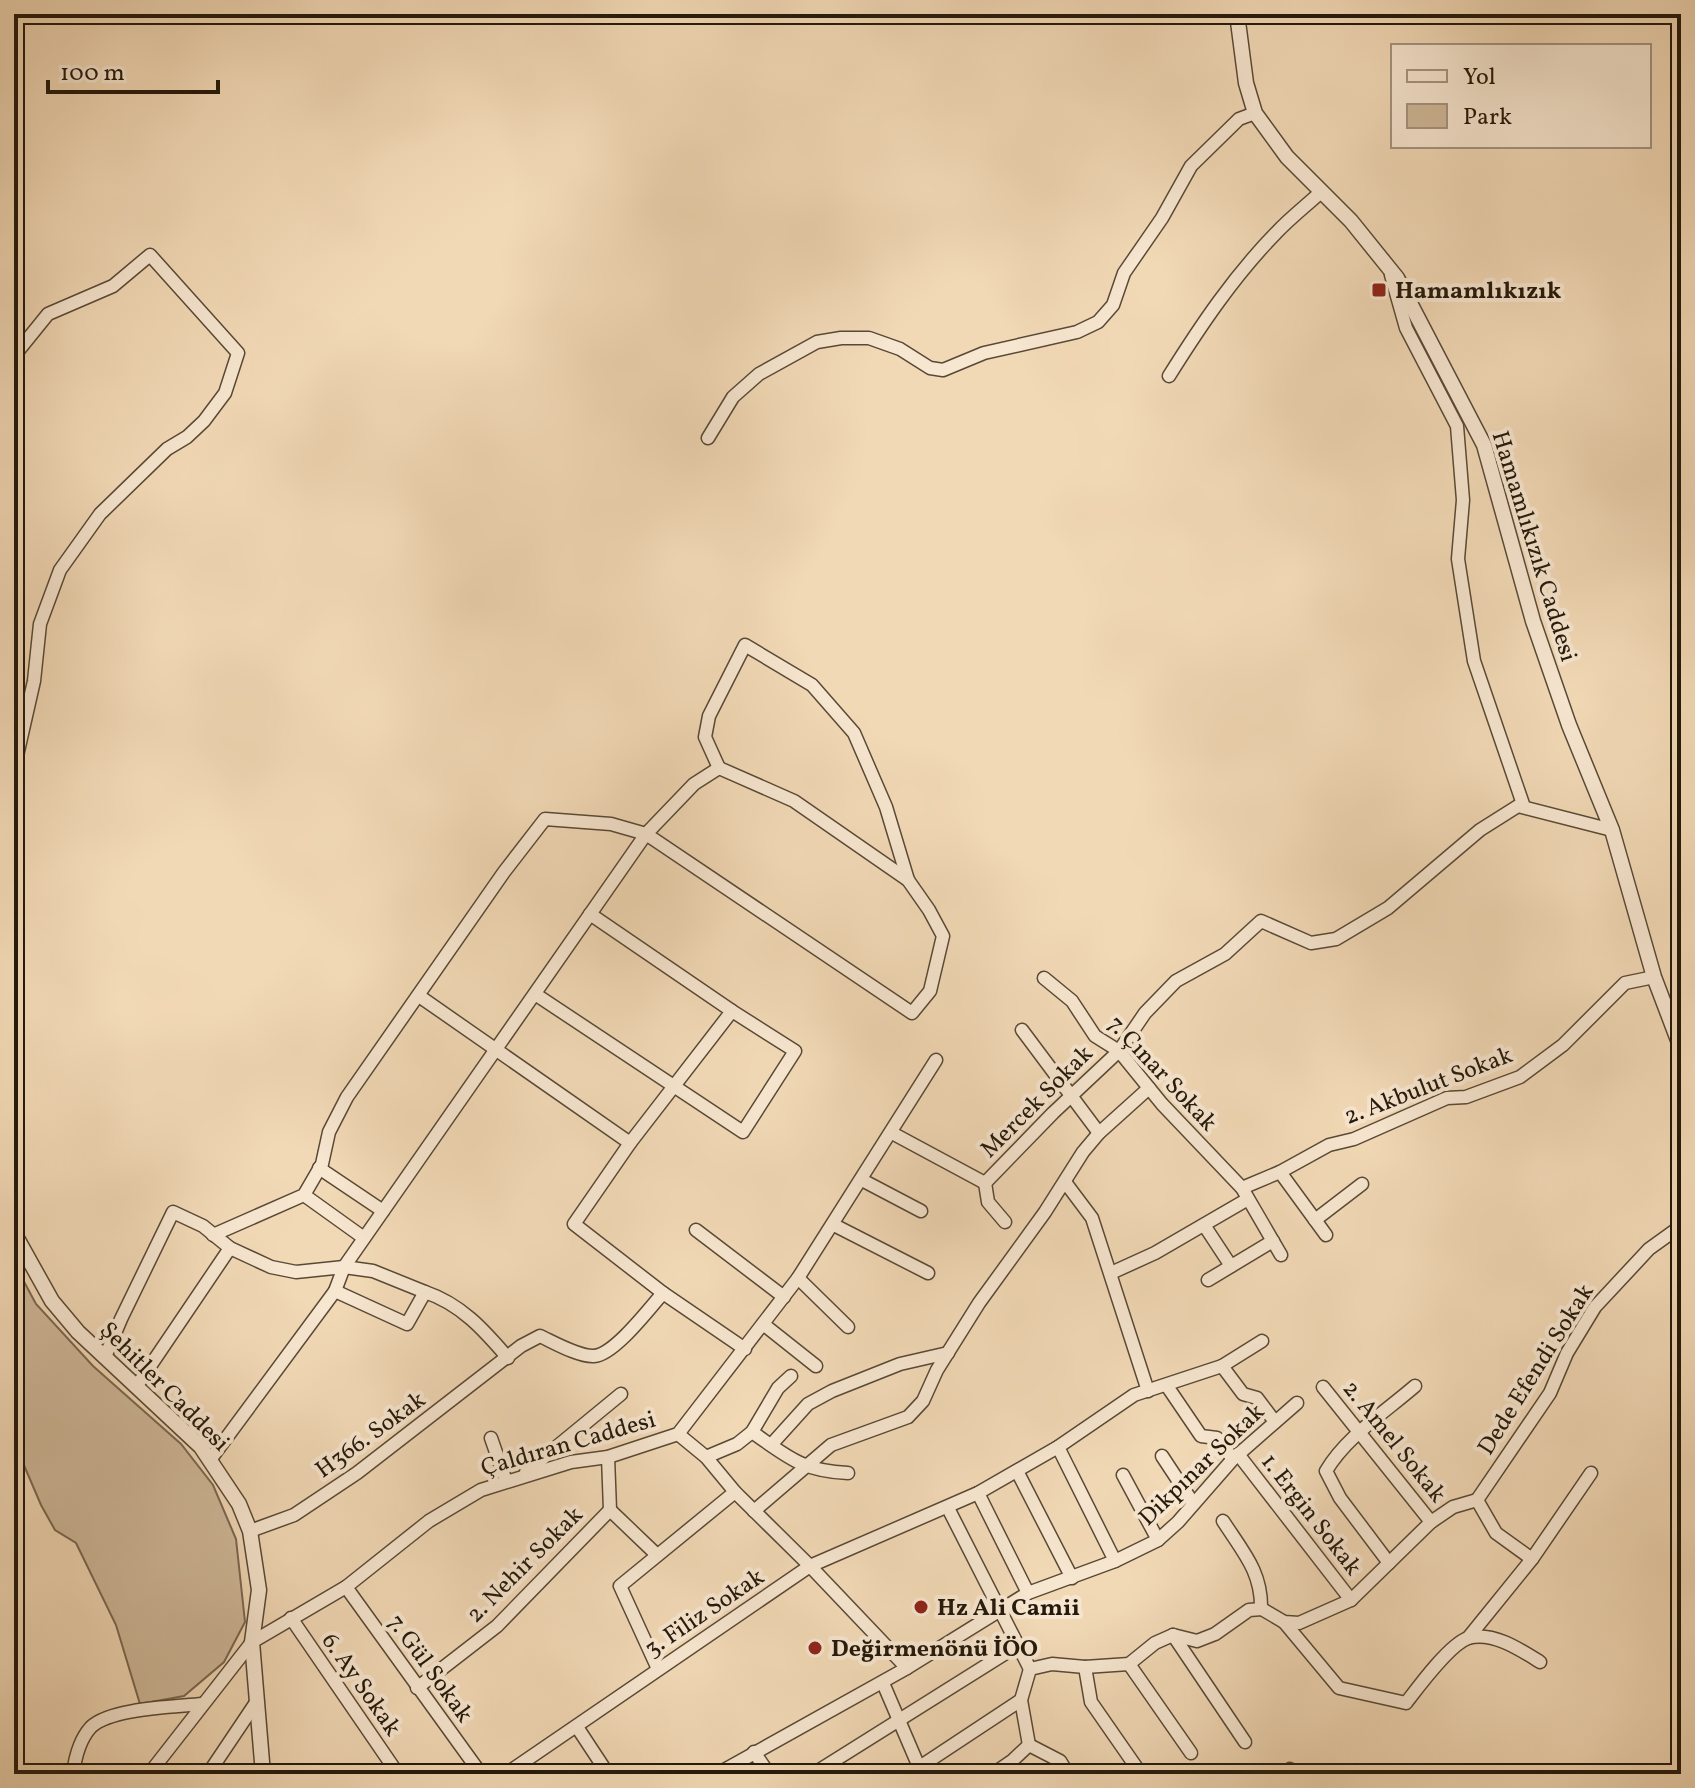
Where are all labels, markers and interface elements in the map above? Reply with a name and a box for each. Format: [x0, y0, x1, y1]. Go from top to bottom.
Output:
scale bar [48, 44, 218, 94]
legend [1391, 44, 1651, 148]
text: 100 m [60, 57, 125, 91]
text: Yol [1463, 61, 1496, 95]
text: Park [1463, 101, 1512, 135]
place label: Hamamlıkızık [1395, 275, 1562, 309]
marker: Hamamlıkızık [1370, 281, 1388, 299]
street label: Hamamlıkızık Caddesi [1482, 427, 1584, 666]
street label: 7. Çınar Sokak [1099, 1009, 1224, 1140]
street label: Mercek Sokak [973, 1038, 1101, 1166]
street label: 2. Akbulut Sokak [1340, 1039, 1518, 1135]
street label: Dede Efendi Sokak [1470, 1278, 1603, 1462]
street label: Şehitler Caddesi [91, 1315, 236, 1460]
street label: 2. Amel Sokak [1333, 1374, 1453, 1511]
street label: H366. Sokak [309, 1384, 433, 1487]
street label: Dikpınar Sokak [1132, 1396, 1273, 1535]
street label: Çaldıran Caddesi [477, 1404, 660, 1486]
street label: 1. Ergin Sokak [1252, 1447, 1369, 1584]
street label: 2. Nehir Sokak [459, 1499, 591, 1631]
street label: 3. Filiz Sokak [638, 1561, 772, 1666]
place label: Hz Ali Camii [937, 1592, 1080, 1626]
marker: Hz Ali Camii [912, 1598, 930, 1616]
street label: 7. Gül Sokak [378, 1608, 480, 1730]
street label: 6. Ay Sokak [312, 1627, 408, 1744]
place label: Değirmenönü İÖO [831, 1633, 1038, 1667]
marker: Değirmenönü İÖO [806, 1639, 824, 1657]

